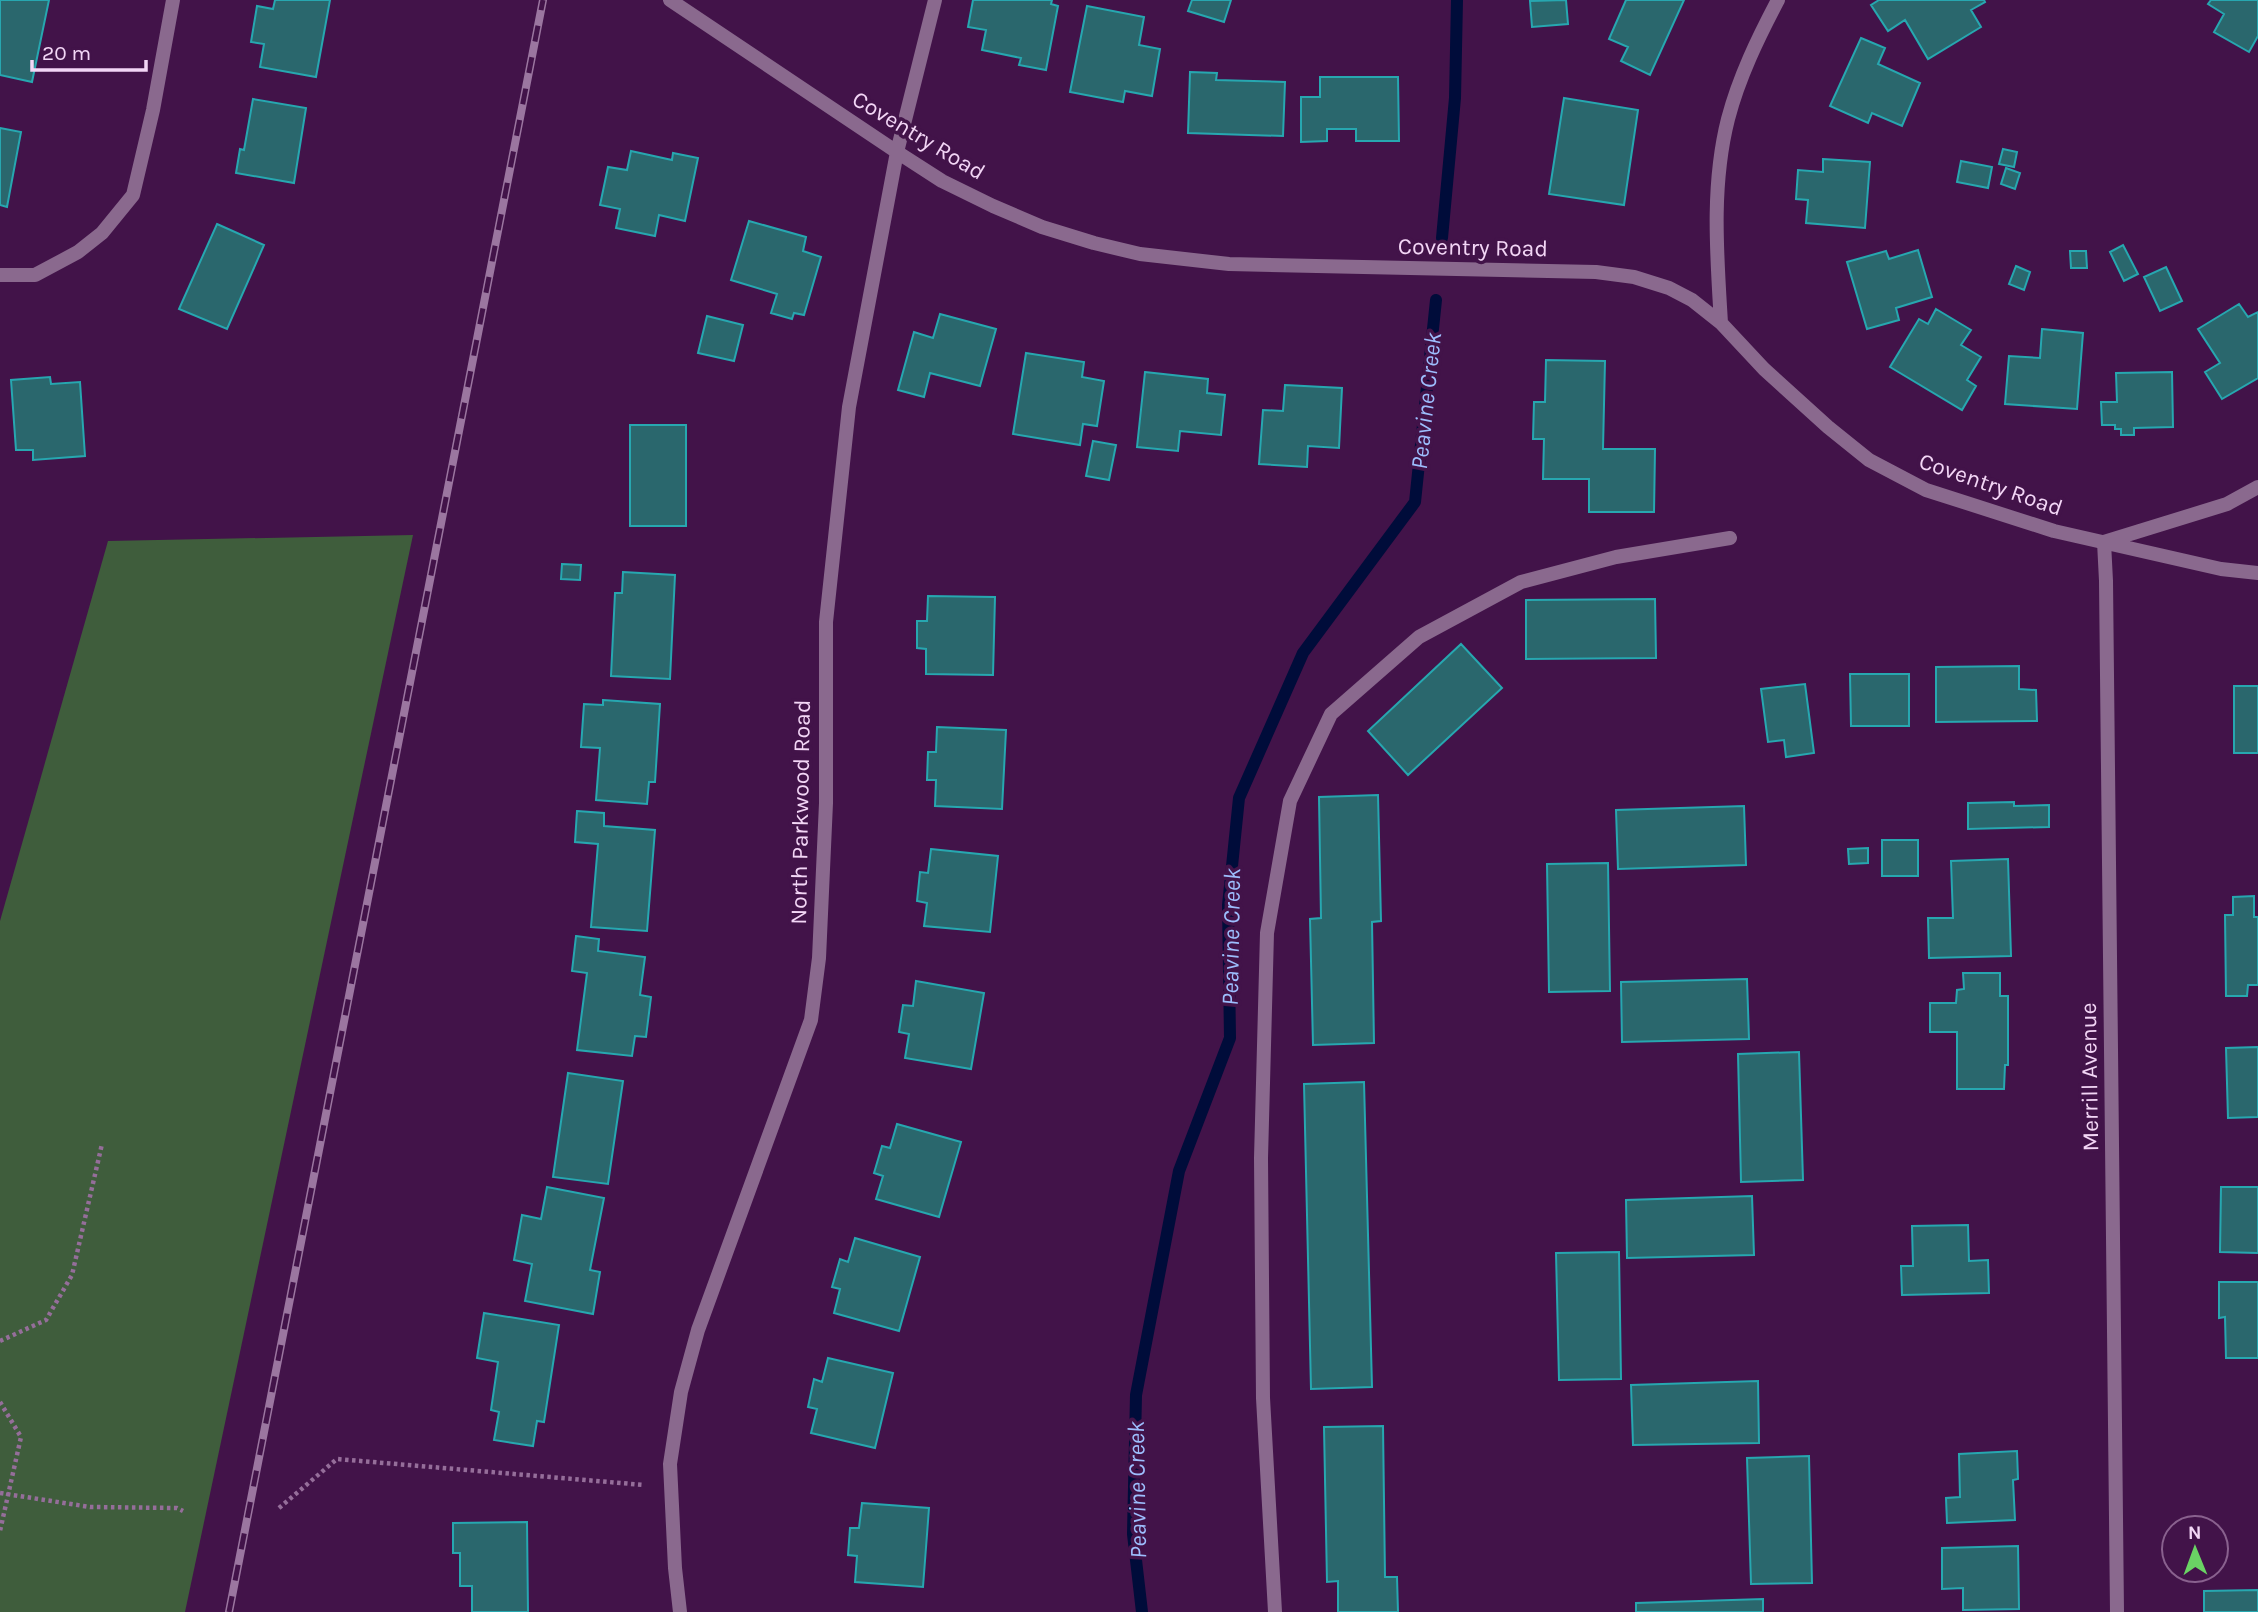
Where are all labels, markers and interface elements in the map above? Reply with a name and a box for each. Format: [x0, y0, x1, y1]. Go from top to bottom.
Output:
scale bar [32, 28, 145, 72]
text: 20 m [42, 41, 91, 65]
street label: Coventry Road [848, 85, 990, 186]
street label: Coventry Road [1398, 233, 1548, 262]
water label: Peavine Creek [1405, 330, 1447, 471]
street label: Coventry Road [1916, 447, 2066, 522]
street label: North Parkwood Road [785, 699, 816, 925]
water label: Peavine Creek [1216, 867, 1246, 1006]
street label: Merrill Avenue [2075, 1002, 2104, 1152]
water label: Peavine Creek [1122, 1420, 1152, 1559]
north arrow [2160, 1514, 2230, 1584]
text: N [2188, 1522, 2202, 1544]

